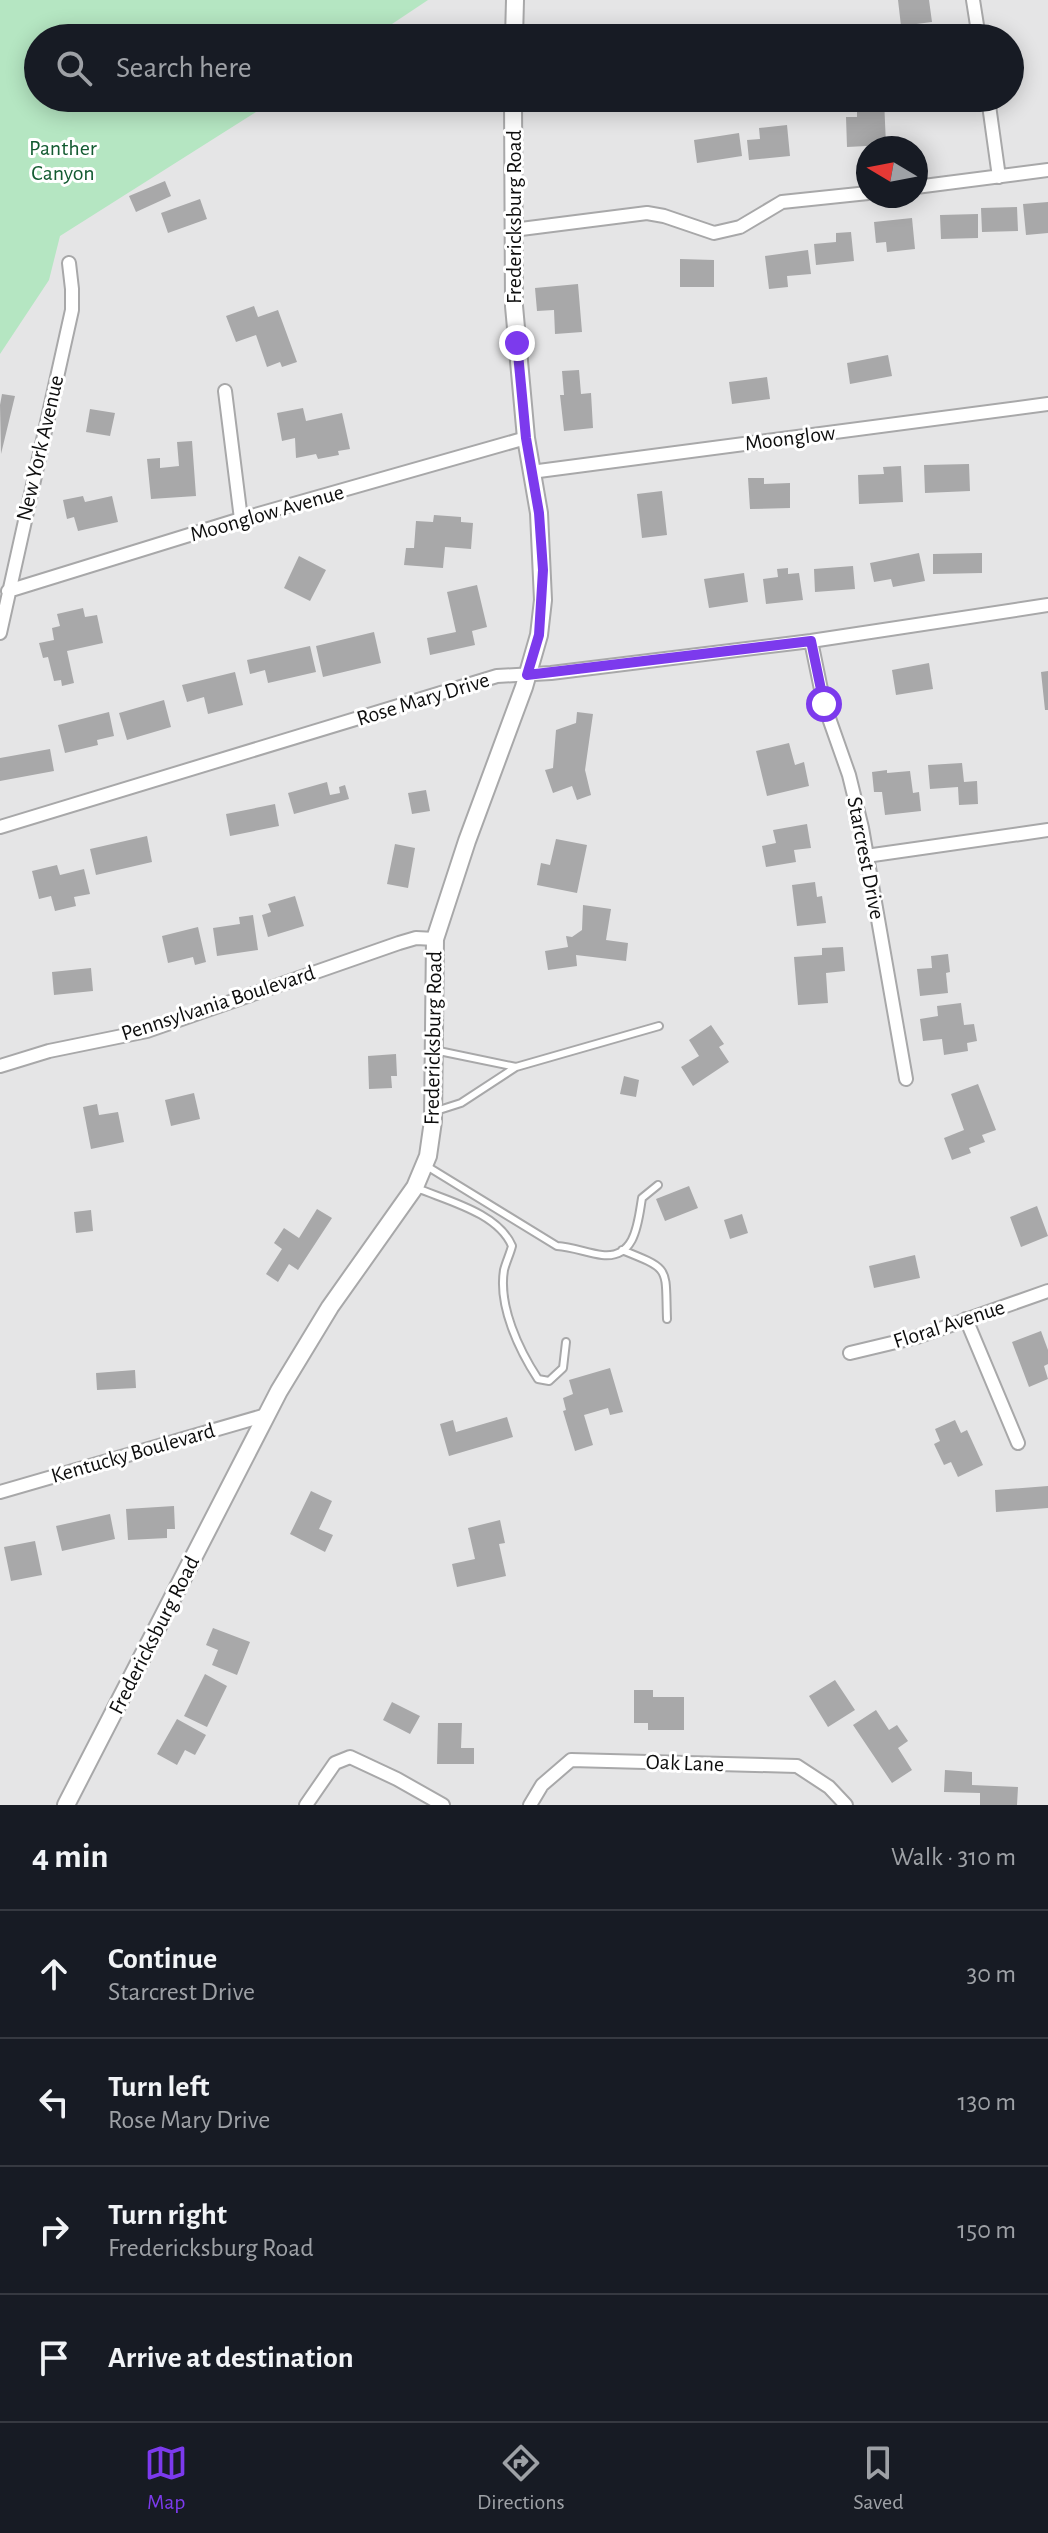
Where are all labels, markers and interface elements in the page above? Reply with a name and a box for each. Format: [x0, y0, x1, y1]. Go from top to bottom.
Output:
search box [24, 24, 1024, 112]
icon: search [52, 46, 96, 90]
text: Search here [116, 53, 252, 83]
street label: Fredericksburg Road [503, 130, 525, 304]
north arrow [856, 136, 928, 208]
park label: Panther Canyon [29, 137, 97, 184]
route end [499, 325, 535, 361]
street label: New York Avenue [13, 373, 67, 523]
street label: Moonglow [743, 422, 837, 454]
street label: Moonglow Avenue [188, 481, 346, 545]
street label: Rose Mary Drive [354, 668, 492, 730]
route start [806, 686, 842, 722]
street label: Starcrest Drive [843, 795, 889, 921]
street label: Fredericksburg Road [420, 951, 446, 1125]
street label: Pennsylvania Boulevard [119, 961, 317, 1045]
street label: Floral Avenue [891, 1296, 1007, 1352]
street label: Kentucky Boulevard [49, 1419, 217, 1487]
street label: Fredericksburg Road [105, 1552, 203, 1718]
street label: Oak Lane [645, 1751, 725, 1775]
text: 4 min [32, 1840, 109, 1874]
text: Walk · 310 m [891, 1844, 1016, 1870]
text: Continue [108, 1944, 217, 1974]
icon: ahead [32, 1952, 76, 1996]
text: 30 m [966, 1961, 1016, 1987]
text: Starcrest Drive [108, 1979, 255, 2005]
text: Turn left [108, 2072, 209, 2102]
icon: left [32, 2080, 76, 2124]
text: 130 m [958, 2089, 1016, 2115]
text: Rose Mary Drive [108, 2107, 270, 2133]
text: Turn right [108, 2200, 227, 2230]
icon: right [32, 2208, 76, 2252]
text: 150 m [957, 2217, 1016, 2243]
text: Fredericksburg Road [108, 2235, 314, 2261]
icon: arrive [32, 2336, 76, 2380]
text: Arrive at destination [108, 2343, 354, 2373]
tab: Map [144, 2441, 188, 2515]
tab: Directions [477, 2441, 565, 2515]
tab: Saved [853, 2441, 904, 2515]

